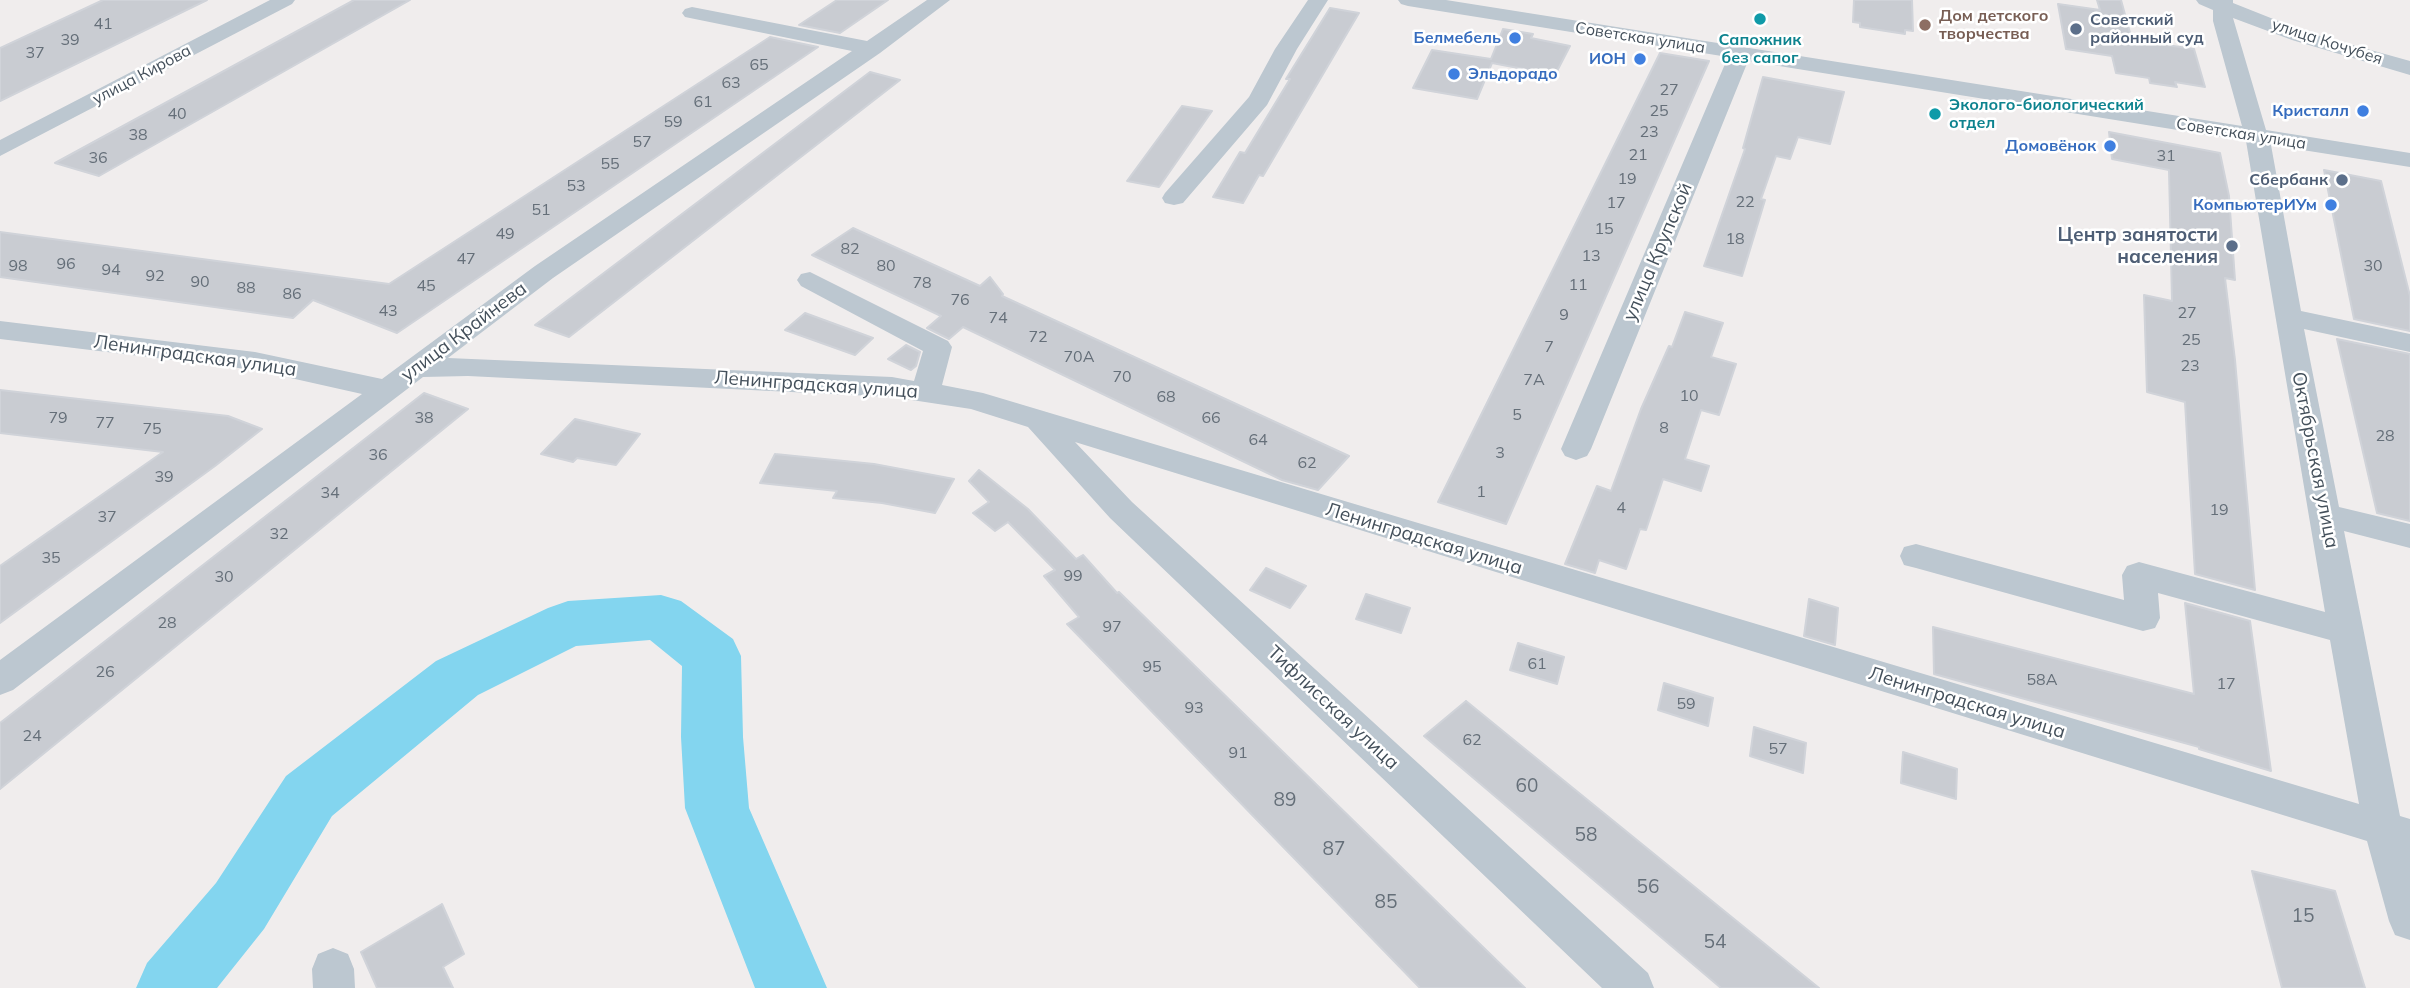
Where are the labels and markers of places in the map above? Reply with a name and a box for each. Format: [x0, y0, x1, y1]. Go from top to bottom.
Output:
place label: Дом детского творчества [1939, 6, 2048, 44]
place label: Советский районный суд [2090, 10, 2204, 48]
marker: Сапожник без сапог [1752, 11, 1768, 27]
marker: Дом детского творчества [1917, 17, 1933, 33]
marker: Советский районный суд [2068, 21, 2084, 37]
place label: Белмебель [1414, 28, 1501, 48]
marker: Белмебель [1507, 30, 1523, 46]
place label: Сапожник без сапог [1719, 30, 1801, 68]
place label: ИОН [1589, 49, 1626, 69]
marker: ИОН [1632, 51, 1648, 67]
place label: Эльдорадо [1468, 64, 1558, 84]
marker: Эльдорадо [1446, 66, 1462, 82]
place label: Эколого-биологический отдел [1949, 95, 2144, 133]
place label: Кристалл [2272, 101, 2349, 121]
marker: Кристалл [2355, 103, 2371, 119]
marker: Эколого-биологический отдел [1927, 106, 1943, 122]
place label: Домовёнок [2005, 136, 2096, 156]
marker: Домовёнок [2102, 138, 2118, 154]
place label: Сбербанк [2249, 170, 2328, 190]
marker: Сбербанк [2334, 172, 2350, 188]
place label: КомпьютерИУм [2193, 195, 2317, 215]
marker: КомпьютерИУм [2323, 197, 2339, 213]
place label: Центр занятости населения [2058, 224, 2218, 268]
marker: Центр занятости населения [2224, 238, 2240, 254]

